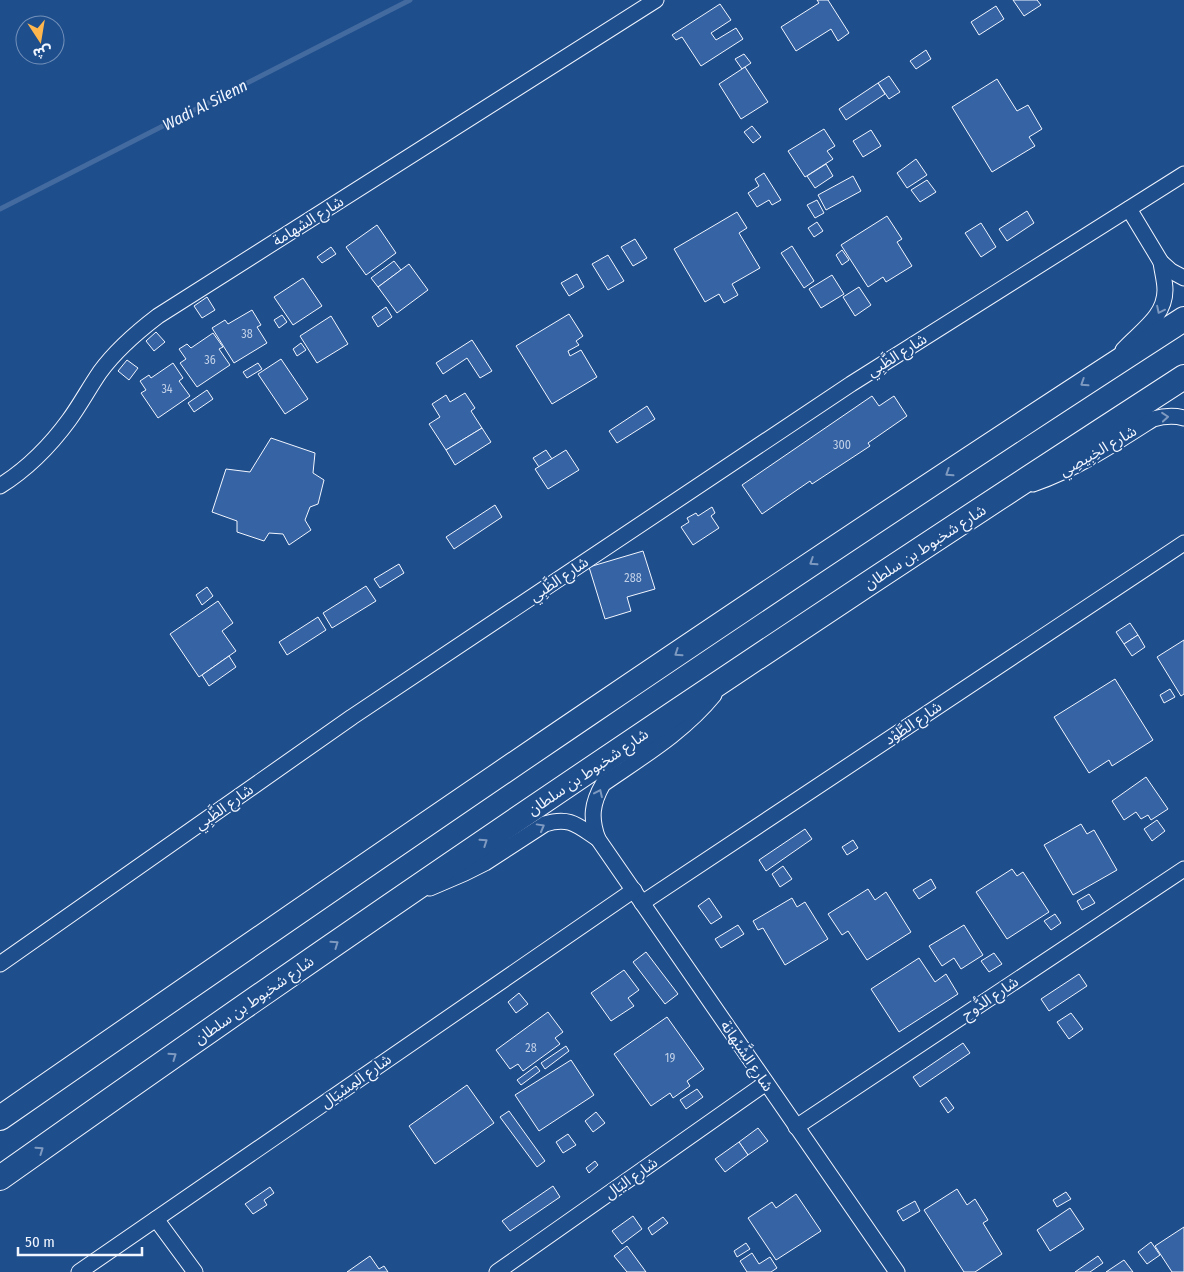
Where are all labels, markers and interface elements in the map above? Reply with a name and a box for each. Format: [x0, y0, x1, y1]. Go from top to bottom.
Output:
north arrow [15, 15, 65, 65]
text: ش [31, 42, 54, 63]
water label: Wadi Al Silenn [159, 75, 251, 135]
street label: شارع الشهامة [269, 192, 349, 252]
one-way arrow [1155, 305, 1166, 314]
house number: 38 [241, 327, 253, 341]
street label: شارع الظَّبِي [863, 328, 932, 383]
house number: 36 [204, 353, 216, 367]
one-way arrow [1081, 377, 1090, 386]
house number: 34 [161, 382, 173, 396]
one-way arrow [1162, 412, 1170, 423]
street label: شارع الخِبِيصِي [1056, 422, 1141, 483]
house number: 300 [833, 438, 851, 452]
one-way arrow [945, 467, 954, 476]
street label: شارع شخبوط بن سلطان [861, 501, 991, 596]
street label: شارع الظَّبِي [525, 551, 594, 608]
one-way arrow [809, 556, 819, 565]
house number: 288 [624, 571, 642, 585]
one-way arrow [674, 647, 684, 656]
street label: شارع الطَّوْد [881, 697, 947, 751]
street label: شارع شخبوط بن سلطان [524, 725, 654, 822]
street label: شارع الظَّبِي [190, 779, 259, 836]
one-way arrow [593, 789, 603, 798]
one-way arrow [536, 823, 545, 833]
one-way arrow [478, 839, 488, 848]
one-way arrow [330, 941, 339, 950]
street label: شارع شخبوط بن سلطان [191, 952, 319, 1050]
street label: شارع الدُّوح [957, 971, 1024, 1026]
street label: شارع الشَّبْهانة [714, 1016, 780, 1097]
house number: 28 [525, 1041, 537, 1055]
street label: شارع المِسْيَال [317, 1050, 397, 1114]
house number: 19 [665, 1051, 675, 1065]
one-way arrow [167, 1053, 177, 1062]
one-way arrow [34, 1147, 43, 1155]
street label: شارع اليَال [601, 1153, 663, 1205]
scale bar [18, 1224, 141, 1256]
text: 50 m [25, 1233, 55, 1251]

